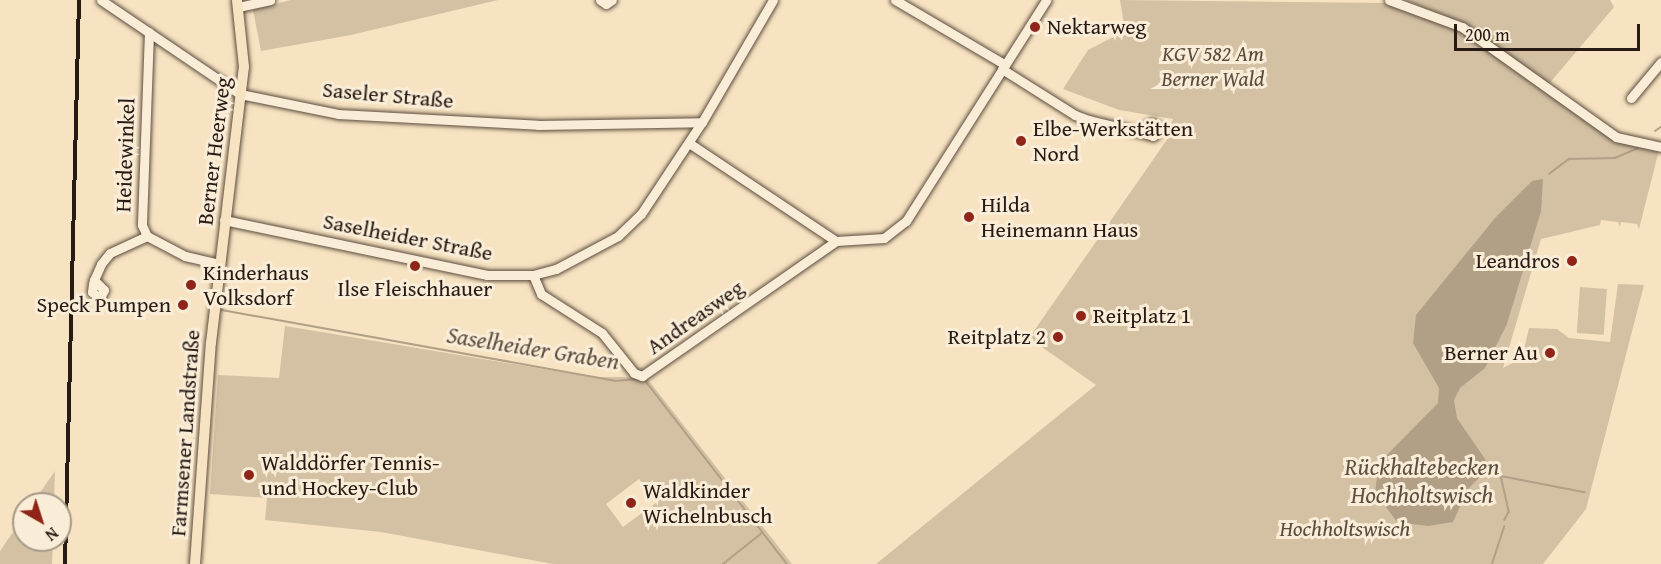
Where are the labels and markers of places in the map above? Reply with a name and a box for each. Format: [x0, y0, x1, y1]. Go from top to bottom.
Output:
place label: Nektarweg [1047, 14, 1147, 40]
marker: Nektarweg [1028, 20, 1042, 34]
place label: Elbe-Werkstätten Nord [1033, 115, 1193, 166]
marker: Elbe-Werkstätten Nord [1014, 134, 1028, 148]
place label: Hilda Heinemann Haus [981, 191, 1138, 242]
marker: Hilda Heinemann Haus [962, 210, 976, 224]
place label: Leandros [1476, 248, 1560, 274]
marker: Leandros [1565, 254, 1579, 268]
place label: Kinderhaus Volksdorf [203, 259, 309, 310]
marker: Ilse Fleischhauer [408, 259, 422, 273]
place label: Ilse Fleischhauer [338, 276, 492, 302]
marker: Kinderhaus Volksdorf [184, 278, 198, 292]
place label: Speck Pumpen [36, 292, 171, 318]
marker: Speck Pumpen [176, 298, 190, 312]
place label: Reitplatz 1 [1093, 303, 1191, 329]
marker: Reitplatz 1 [1074, 309, 1088, 323]
place label: Reitplatz 2 [948, 324, 1046, 350]
marker: Reitplatz 2 [1051, 330, 1065, 344]
place label: Berner Au [1444, 340, 1538, 366]
marker: Berner Au [1543, 346, 1557, 360]
place label: Walddörfer Tennis- und Hockey-Club [261, 449, 439, 500]
marker: Walddörfer Tennis- und Hockey-Club [242, 468, 256, 482]
place label: Waldkinder Wichelnbusch [643, 477, 772, 528]
marker: Waldkinder Wichelnbusch [624, 496, 638, 510]

